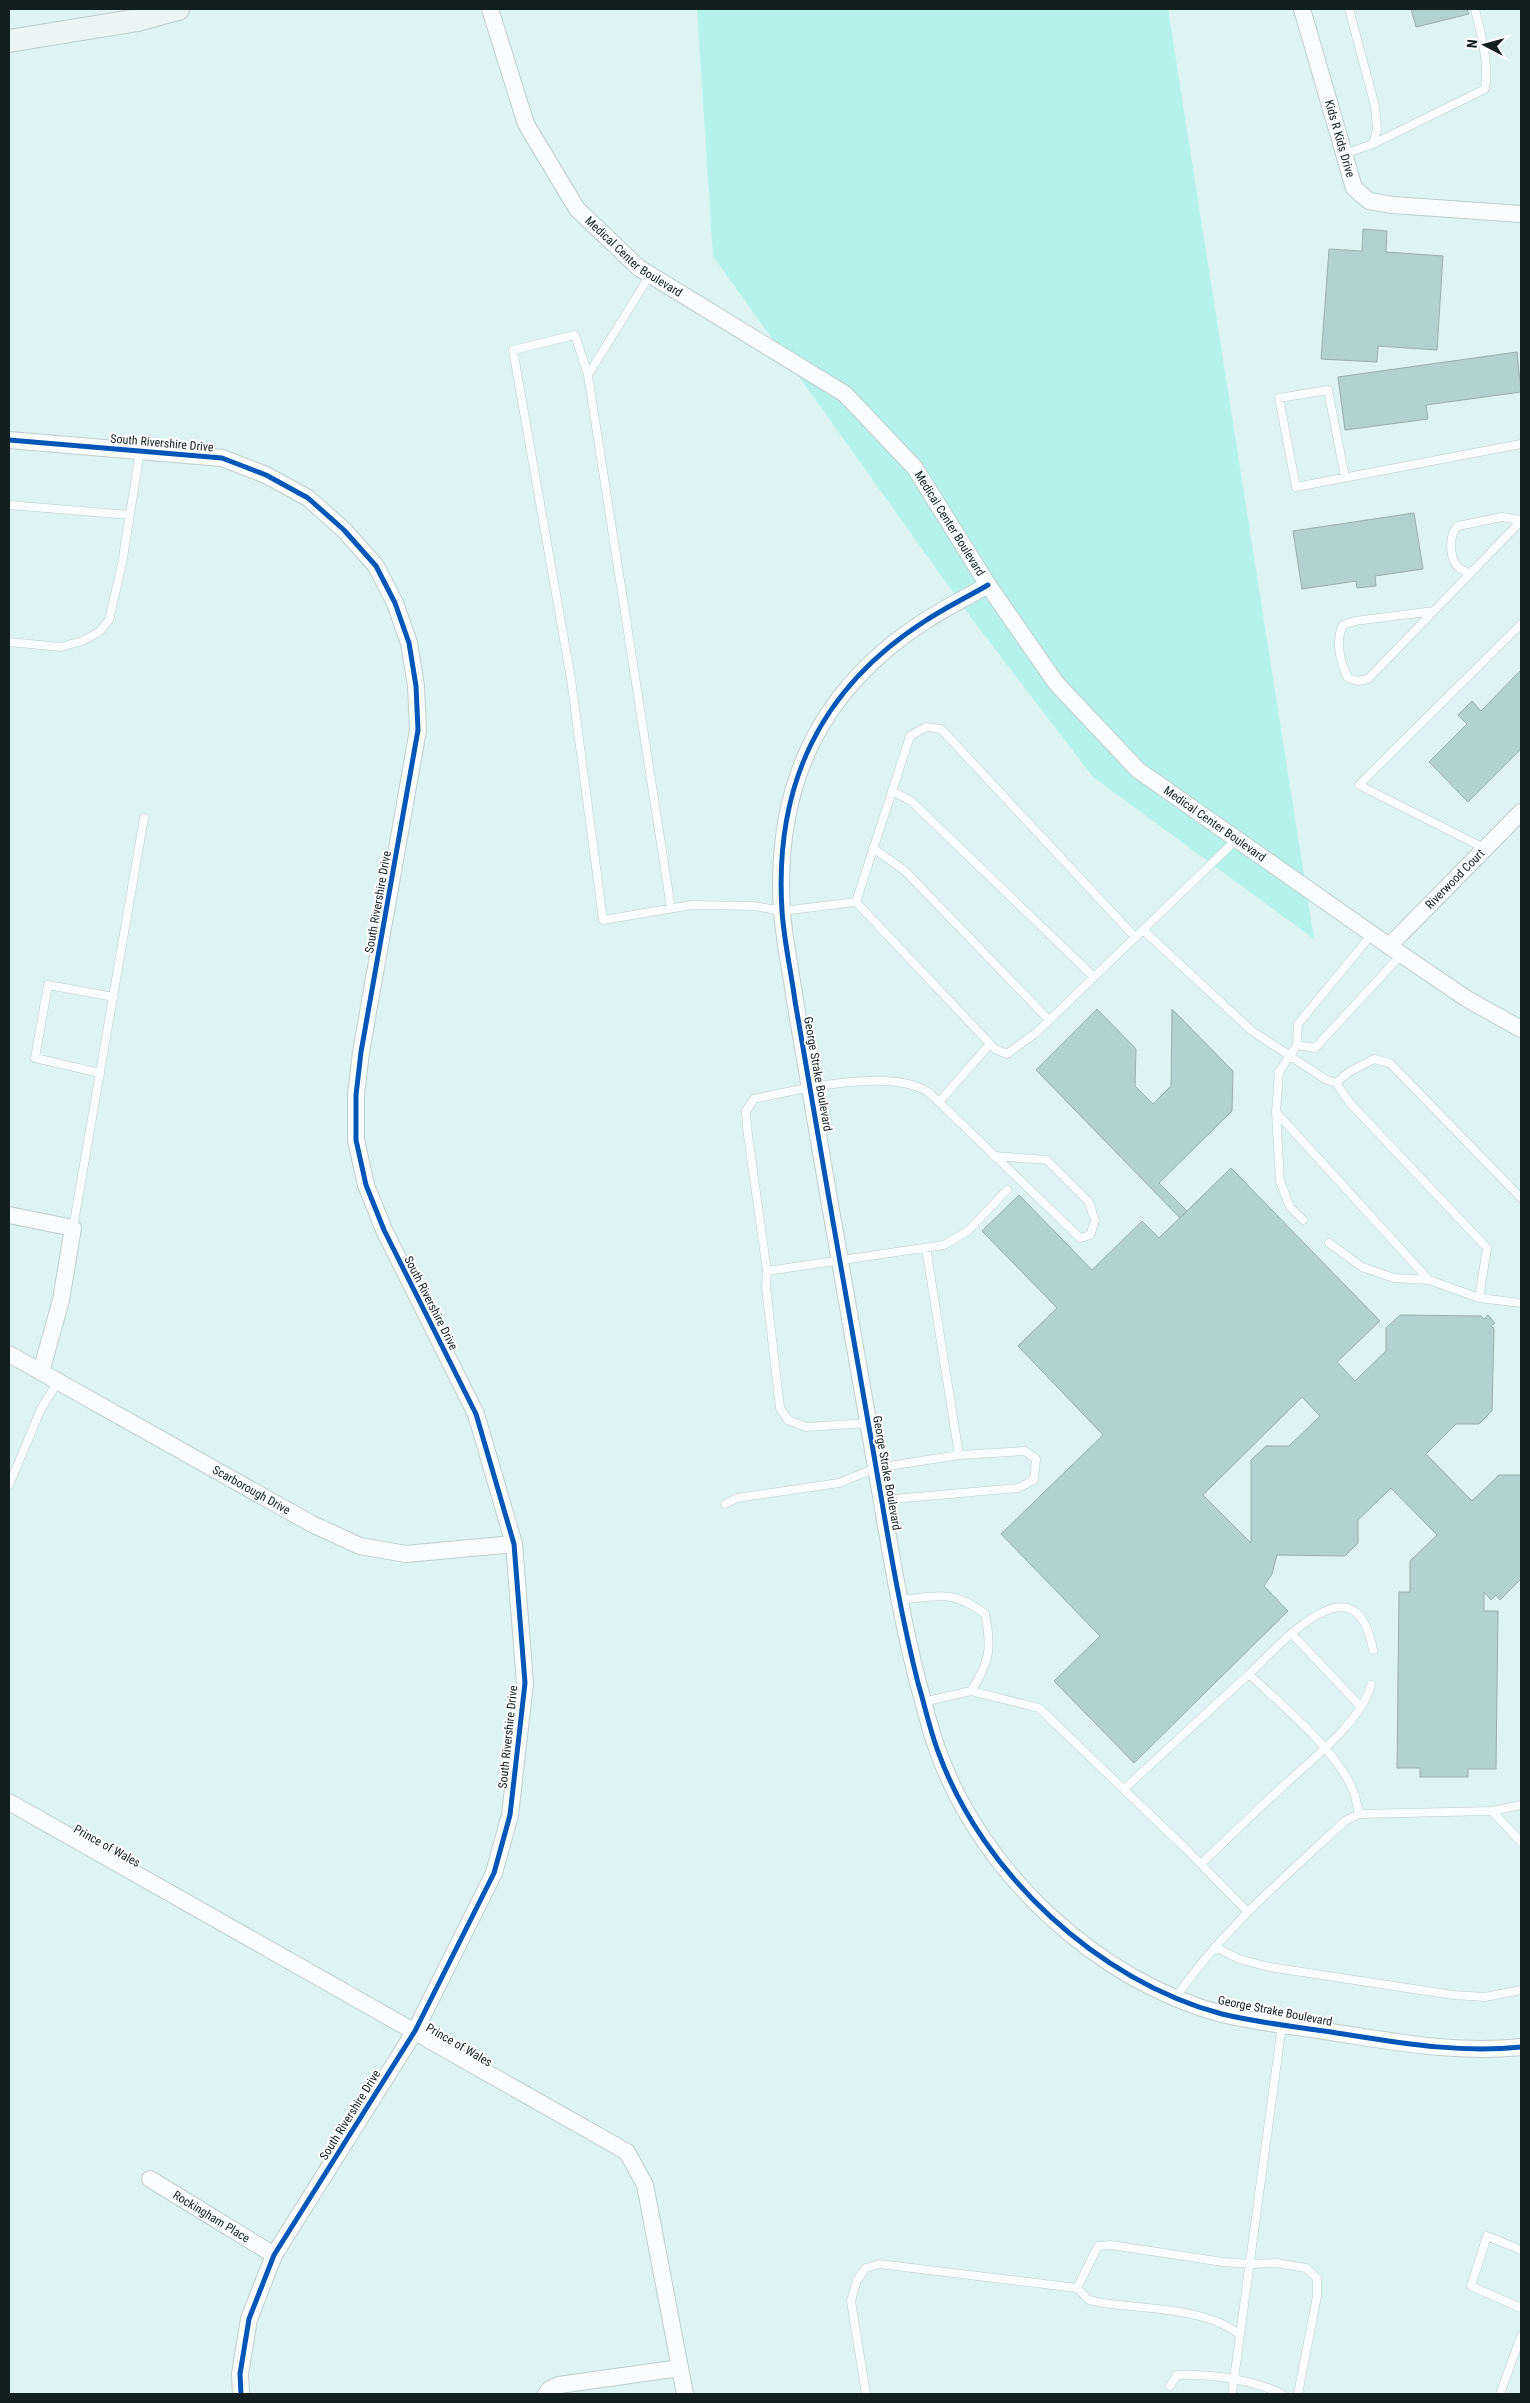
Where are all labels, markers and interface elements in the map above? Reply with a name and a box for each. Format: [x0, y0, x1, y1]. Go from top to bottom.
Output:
north arrow [1460, 20, 1510, 70]
text: N [1464, 39, 1480, 49]
street label: Kids R Kids Drive [1322, 98, 1358, 179]
street label: Medical Center Boulevard [582, 213, 685, 300]
street label: South Rivershire Drive [110, 432, 215, 455]
street label: Medical Center Boulevard [912, 468, 988, 579]
street label: Medical Center Boulevard [1161, 783, 1268, 864]
street label: Riverwood Court [1422, 846, 1488, 912]
street label: South Rivershire Drive [362, 849, 394, 954]
street label: George Strake Boulevard [801, 1016, 835, 1132]
street label: South Rivershire Drive [401, 1254, 461, 1353]
street label: George Strake Boulevard [870, 1415, 904, 1531]
street label: Scarborough Drive [210, 1463, 293, 1518]
street label: South Rivershire Drive [496, 1684, 520, 1789]
street label: Prince of Wales [71, 1822, 143, 1870]
street label: George Strake Boulevard [1217, 1993, 1333, 2029]
street label: Prince of Wales [423, 2020, 495, 2070]
street label: South Rivershire Drive [317, 2067, 384, 2163]
street label: Rockingham Place [170, 2188, 253, 2246]

